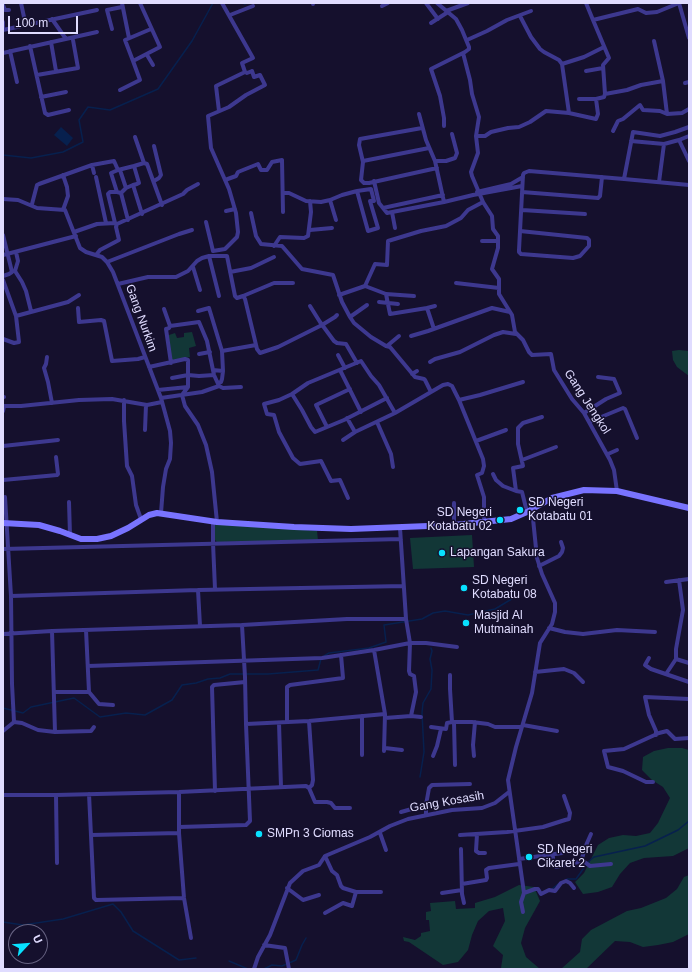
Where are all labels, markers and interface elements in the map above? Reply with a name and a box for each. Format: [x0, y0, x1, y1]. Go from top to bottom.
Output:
scale bar [10, 8, 80, 34]
text: 100 m [15, 16, 48, 30]
street label: Gang Nurkim [122, 282, 160, 354]
street label: Gang Jengkol [561, 367, 613, 437]
place label: SD Negeri Kotabatu 01 [528, 496, 593, 524]
marker: SD Negeri Kotabatu 01 [515, 505, 525, 515]
place label: SD Negeri Kotabatu 02 [427, 506, 492, 534]
marker: SD Negeri Kotabatu 02 [495, 515, 505, 525]
place label: Lapangan Sakura [450, 546, 545, 560]
marker: Lapangan Sakura [437, 548, 447, 558]
place label: SD Negeri Kotabatu 08 [472, 574, 537, 602]
marker: SD Negeri Kotabatu 08 [459, 583, 469, 593]
place label: Masjid Al Mutmainah [474, 609, 533, 637]
marker: Masjid Al Mutmainah [461, 618, 471, 628]
street label: Gang Kosasih [409, 788, 485, 816]
place label: SMPn 3 Ciomas [267, 827, 354, 841]
marker: SMPn 3 Ciomas [254, 829, 264, 839]
place label: SD Negeri Cikaret 2 [537, 843, 592, 871]
marker: SD Negeri Cikaret 2 [524, 852, 534, 862]
north arrow [8, 924, 48, 964]
text: U [31, 933, 45, 945]

